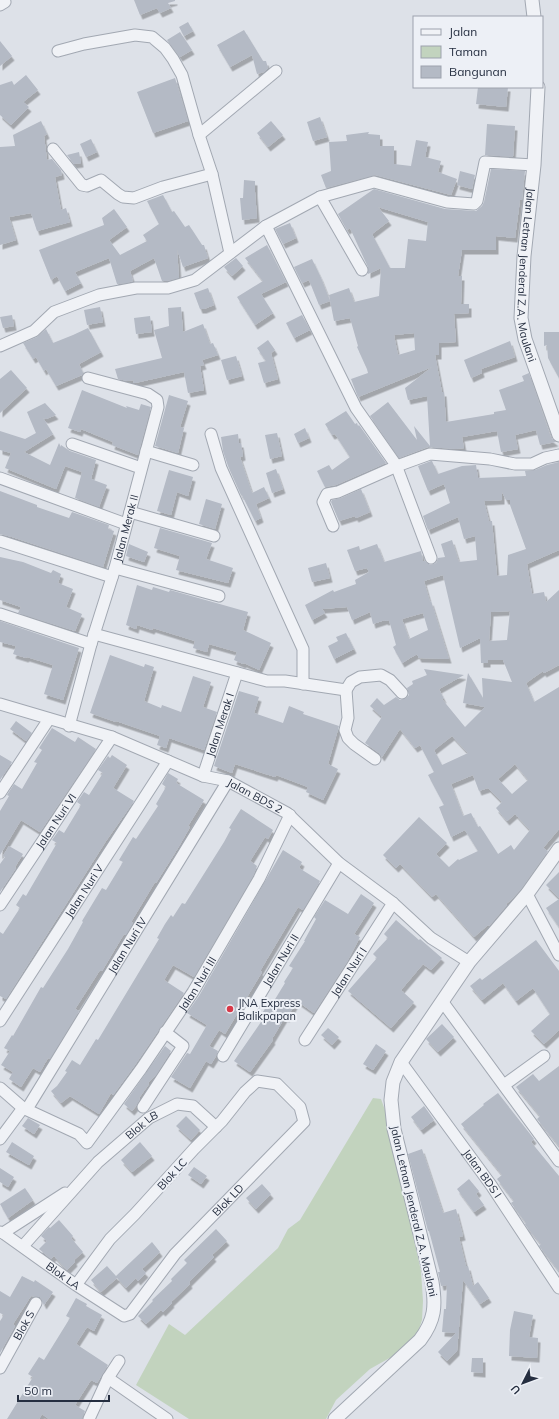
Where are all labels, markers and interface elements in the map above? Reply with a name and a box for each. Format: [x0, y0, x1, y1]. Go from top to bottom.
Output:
legend [413, 16, 543, 88]
text: Jalan [449, 24, 477, 39]
text: Taman [449, 44, 487, 59]
text: Bangunan [449, 64, 507, 79]
street label: Jalan Letnan Jenderal Z.A. Maulani [514, 187, 540, 364]
street label: Jalan Merak II [110, 493, 141, 563]
street label: Jalan Merak I [203, 691, 237, 758]
street label: Jalan BDS 2 [225, 775, 285, 816]
street label: Jalan Nuri VI [33, 791, 79, 851]
street label: Jalan Nuri V [62, 861, 107, 920]
street label: Jalan Nuri IV [105, 914, 150, 976]
street label: Jalan Nuri II [260, 931, 302, 989]
street label: Jalan Nuri I [328, 945, 370, 999]
street label: Jalan Nuri III [175, 954, 219, 1014]
place label: JNA Express Balikpapan [238, 996, 301, 1023]
marker: JNA Express Balikpapan [225, 1004, 235, 1014]
street label: Blok LB [122, 1108, 160, 1142]
street label: Jalan Letnan Jenderal Z.A. Maulani [387, 1124, 441, 1298]
street label: Jalan BDS I [460, 1146, 505, 1201]
street label: Blok LC [154, 1155, 190, 1193]
street label: Blok LD [209, 1181, 247, 1219]
street label: Blok LA [43, 1259, 83, 1293]
street label: Blok S [10, 1308, 38, 1342]
north arrow [503, 1363, 543, 1403]
scale bar [18, 1377, 109, 1403]
text: U [508, 1382, 523, 1397]
text: 50 m [24, 1383, 52, 1398]

